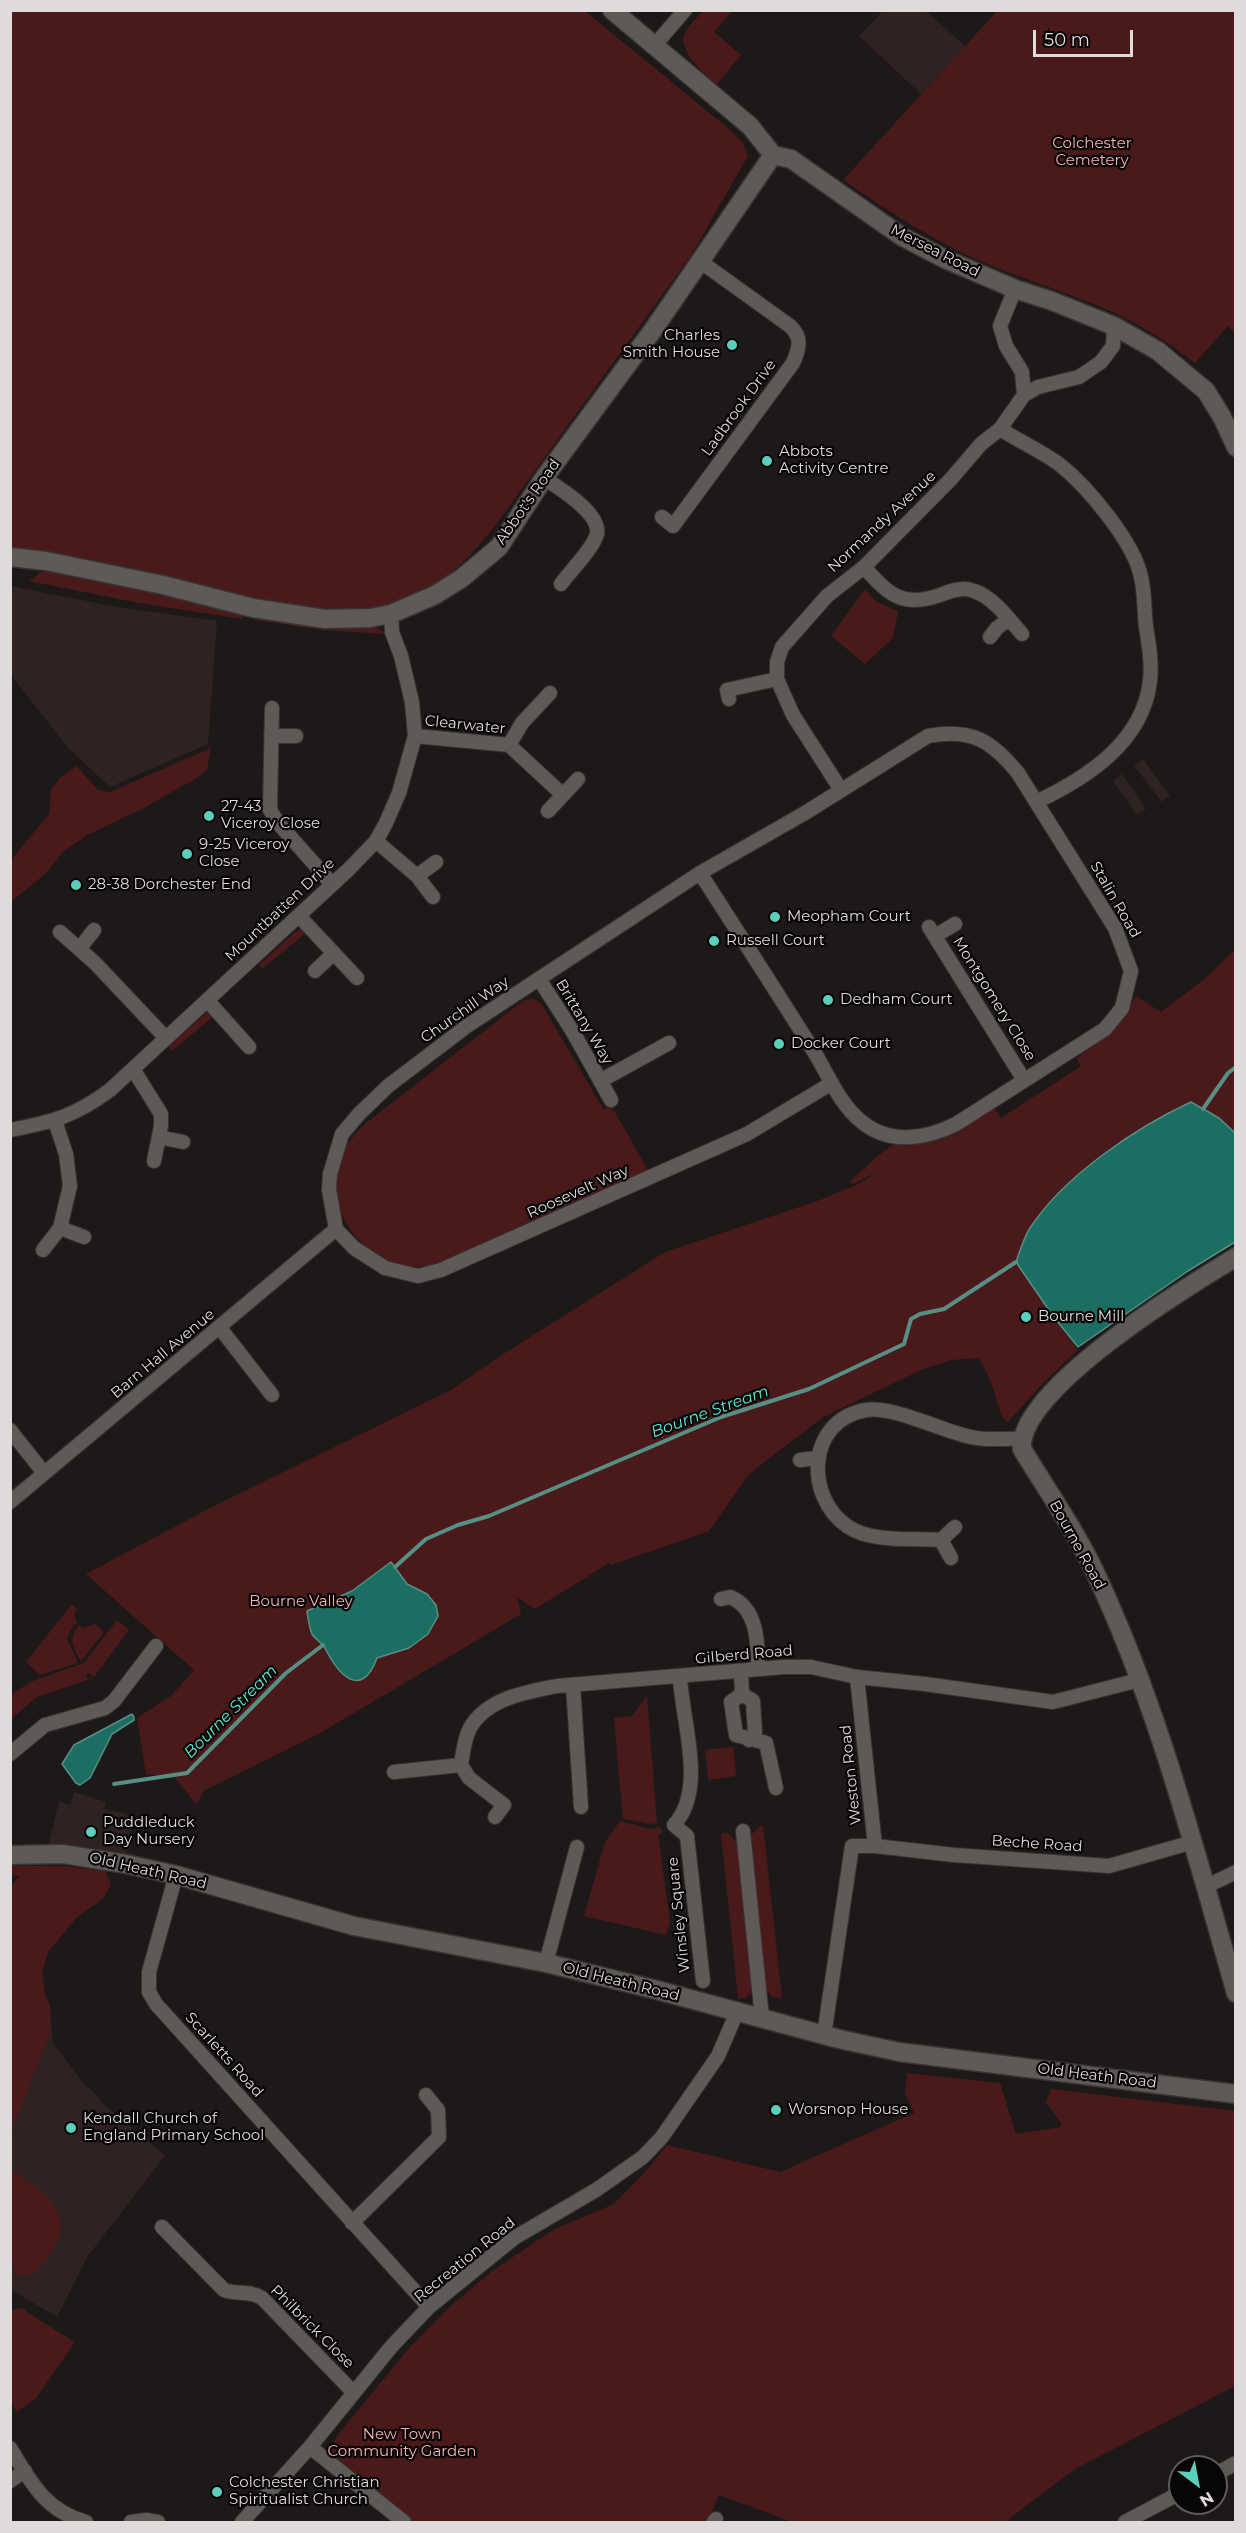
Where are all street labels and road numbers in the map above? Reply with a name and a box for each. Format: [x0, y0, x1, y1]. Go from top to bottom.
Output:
street label: Mersea Road [887, 221, 983, 281]
street label: Ladbrook Drive [698, 356, 780, 460]
street label: Abbot's Road [492, 456, 564, 548]
street label: Normandy Avenue [824, 467, 940, 577]
street label: Clearwater [424, 712, 506, 738]
street label: Mountbatten Drive [222, 855, 338, 965]
street label: Stalin Road [1086, 859, 1144, 941]
street label: Montgomery Close [949, 934, 1039, 1064]
street label: Churchill Way [417, 973, 513, 1047]
street label: Brittany Way [552, 976, 616, 1068]
street label: Roosevelt Way [524, 1162, 632, 1222]
street label: Barn Hall Avenue [108, 1305, 218, 1403]
street label: Bourne Road [1045, 1497, 1109, 1593]
street label: Gilberd Road [694, 1642, 794, 1668]
street label: Weston Road [837, 1724, 865, 1826]
street label: Beche Road [991, 1832, 1083, 1856]
street label: Old Heath Road [88, 1849, 208, 1893]
street label: Winsley Square [664, 1856, 694, 1974]
street label: Old Heath Road [561, 1959, 681, 2005]
street label: Scarletts Road [181, 2009, 267, 2101]
street label: Old Heath Road [1036, 2060, 1158, 2092]
street label: Recreation Road [411, 2214, 519, 2306]
street label: Philbrick Close [266, 2281, 358, 2373]

